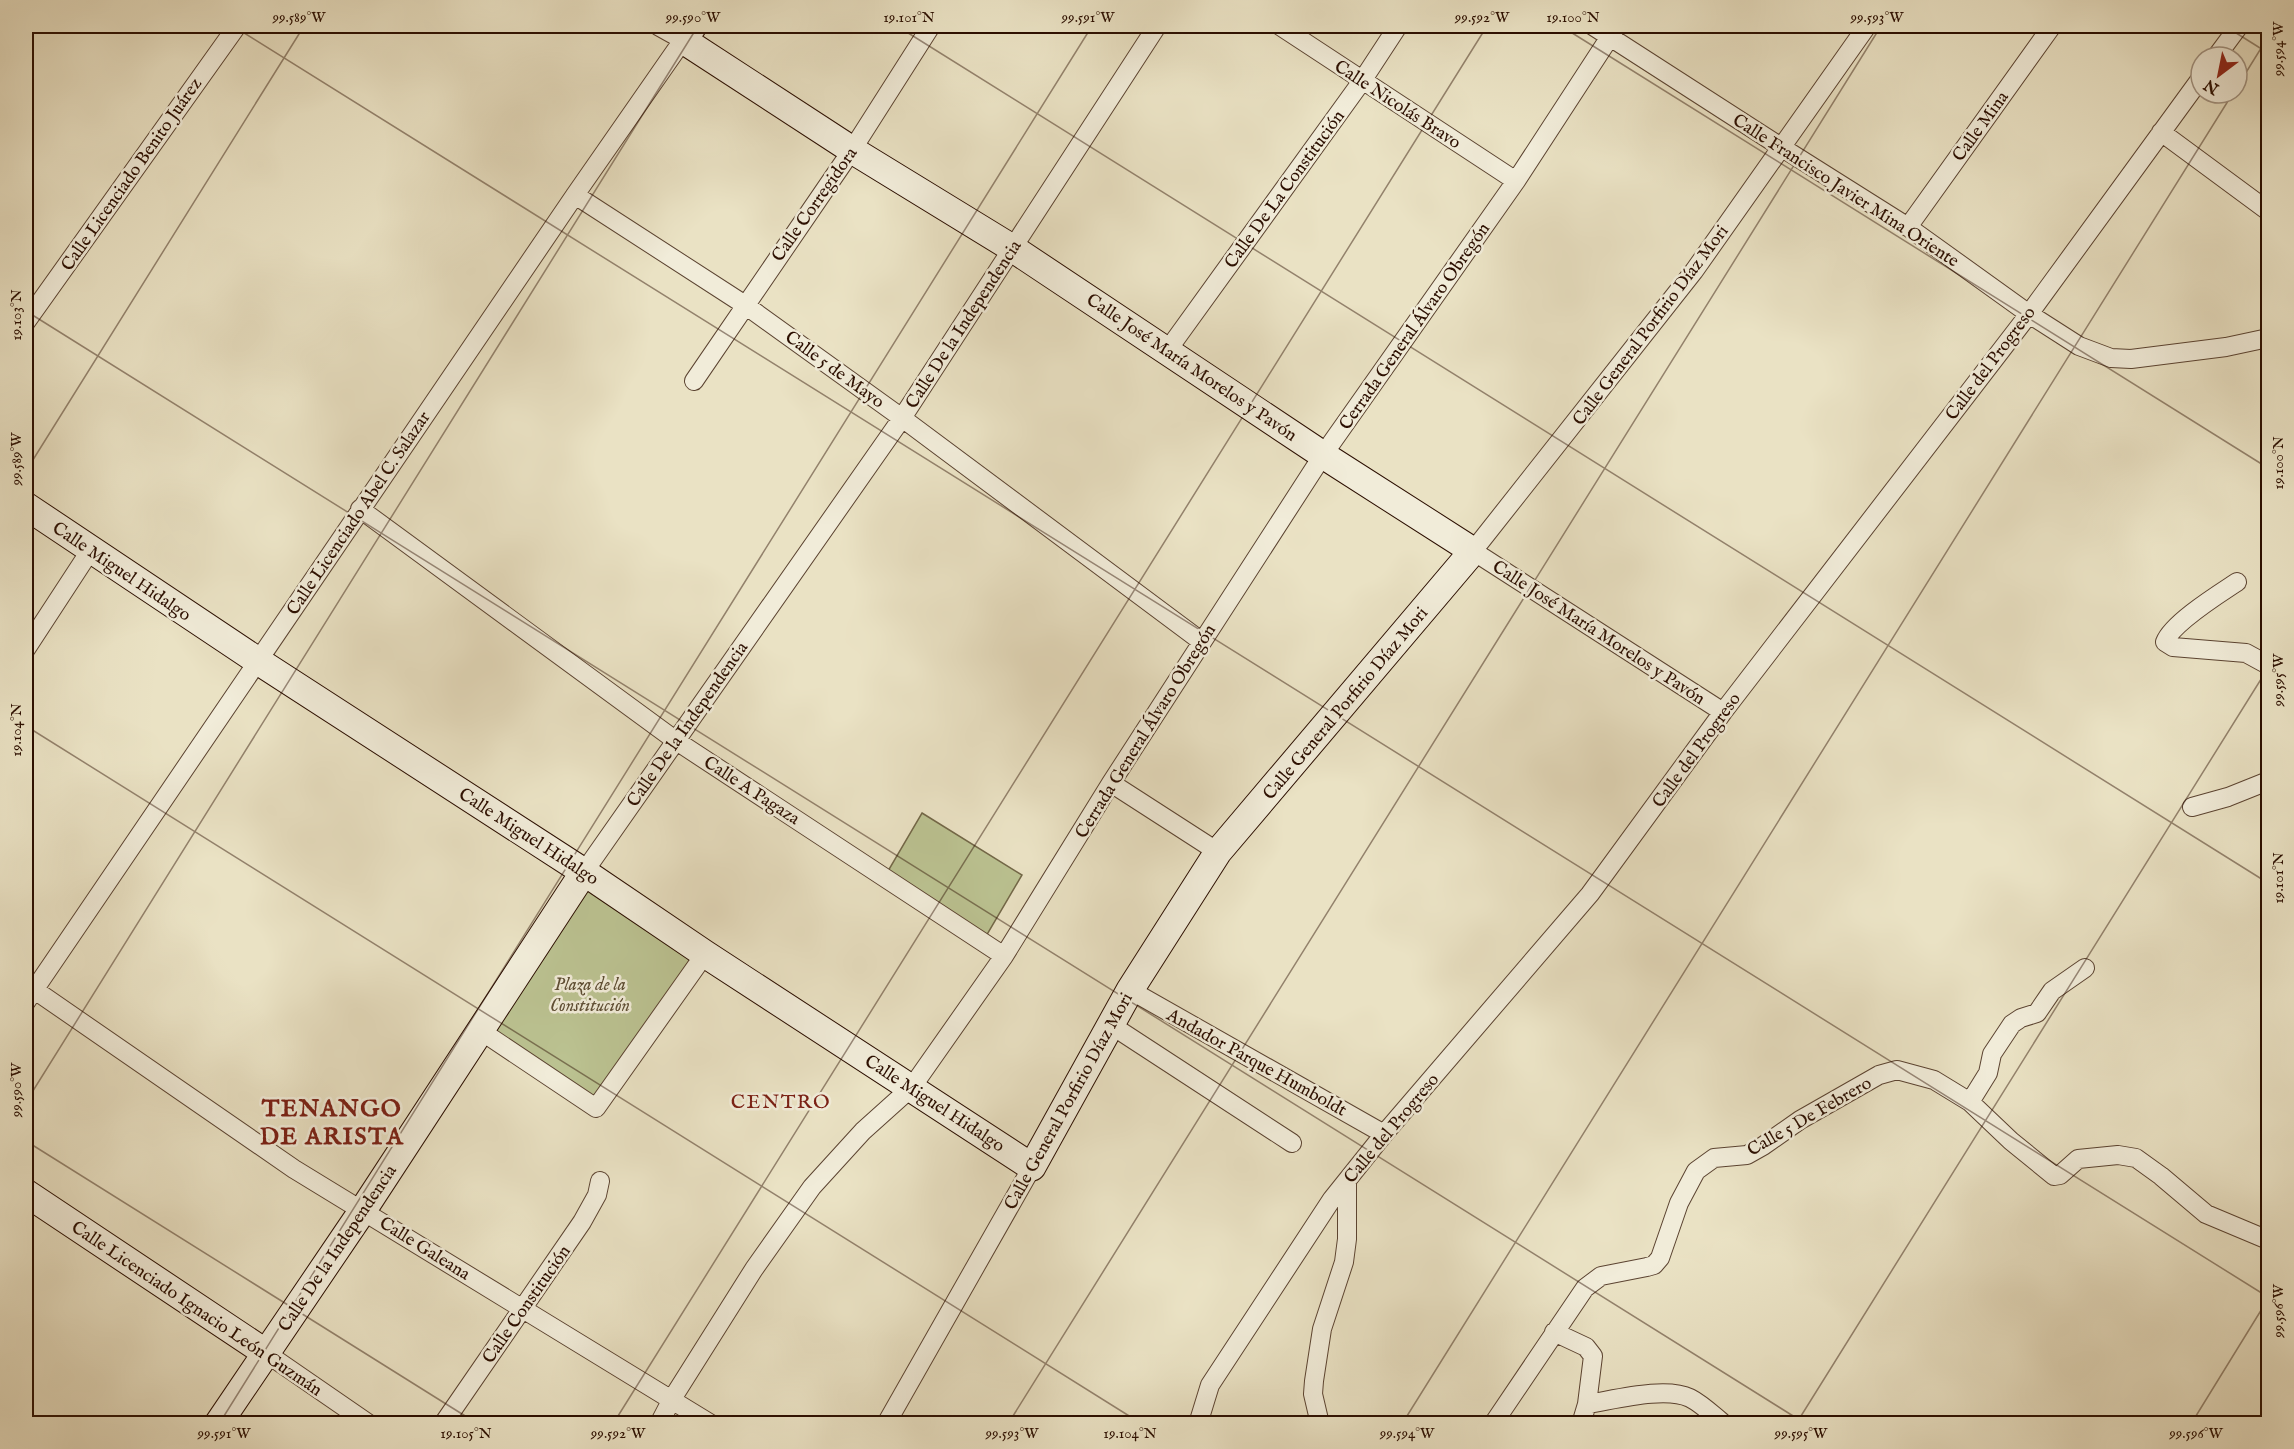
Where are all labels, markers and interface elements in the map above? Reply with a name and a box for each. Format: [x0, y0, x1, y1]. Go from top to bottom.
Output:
text: 99.589°W [271, 8, 326, 27]
text: 99.590°W [665, 8, 721, 27]
text: 19.101°N [883, 8, 935, 27]
text: 99.591°W [1061, 8, 1115, 27]
text: 99.592°W [1454, 8, 1510, 27]
text: 19.100°N [1546, 8, 1600, 27]
text: 99.593°W [1850, 8, 1904, 27]
text: 99.594°W [2269, 21, 2288, 77]
north arrow [2189, 45, 2249, 105]
street label: Calle Nicolás Bravo [1329, 56, 1465, 155]
street label: Calle Licenciado Benito Juárez [57, 74, 208, 276]
text: N [2201, 74, 2224, 99]
street label: Calle Mina [1948, 87, 2015, 167]
street label: Calle De La Constitución [1220, 106, 1351, 274]
street label: Calle Francisco Javier Mina Oriente [1728, 109, 1963, 273]
street label: Calle Corregidora [767, 143, 863, 267]
street label: Cerrada General Álvaro Obregón [1333, 217, 1496, 435]
street label: Calle General Porfirio Díaz Mori [1568, 221, 1734, 431]
street label: Calle De la Independencia [901, 236, 1028, 413]
text: 19.103°N [7, 289, 26, 341]
street label: Calle José María Morelos y Pavón [1081, 289, 1301, 448]
street label: Calle del Progreso [1941, 302, 2042, 425]
street label: Calle 5 de Mayo [780, 326, 889, 414]
street label: Calle Licenciado Abel C. Salazar [282, 407, 436, 620]
text: 99.589°W [7, 432, 26, 487]
text: 19.100°N [2269, 436, 2288, 490]
street label: Calle Miguel Hidalgo [47, 517, 195, 627]
street label: Calle José María Morelos y Pavón [1487, 556, 1709, 711]
street label: Calle General Porfirio Díaz Mori [1259, 603, 1434, 805]
street label: Cerrada General Álvaro Obregón [1069, 619, 1222, 843]
street label: Calle De la Independencia [622, 638, 754, 812]
text: 99.595°W [2269, 653, 2288, 707]
street label: Calle del Progreso [1648, 689, 1747, 813]
text: 19.104°N [7, 703, 26, 757]
street label: Calle A Pagaza [699, 752, 804, 831]
street label: Calle Miguel Hidalgo [454, 783, 603, 891]
text: 19.101°N [2269, 852, 2288, 904]
park label: Plaza de la Constitución [550, 974, 630, 1018]
street label: Calle General Porfirio Díaz Mori [1000, 989, 1139, 1215]
street label: Andador Parque Humboldt [1161, 1004, 1350, 1122]
street label: Calle Miguel Hidalgo [860, 1050, 1009, 1158]
text: 99.590°W [7, 1062, 26, 1118]
street label: Calle del Progreso [1339, 1069, 1445, 1189]
street label: Calle 5 De Febrero [1743, 1072, 1876, 1162]
district label: CENTRO [731, 1090, 831, 1115]
district label: TENANGO DE ARISTA [260, 1094, 404, 1153]
street label: Calle De la Independencia [274, 1161, 403, 1337]
street label: Calle Galeana [374, 1212, 474, 1286]
street label: Calle Licenciado Ignacio León Guzmán [66, 1216, 326, 1402]
street label: Calle Constitución [478, 1241, 577, 1368]
text: 99.596°W [2269, 1283, 2288, 1339]
text: 99.591°W [197, 1424, 251, 1443]
text: 19.105°N [440, 1424, 492, 1443]
text: 99.592°W [590, 1424, 646, 1443]
text: 99.593°W [985, 1424, 1039, 1443]
text: 19.104°N [1103, 1424, 1157, 1443]
text: 99.594°W [1379, 1424, 1435, 1443]
text: 99.595°W [1774, 1424, 1828, 1443]
text: 99.596°W [2168, 1424, 2224, 1443]

